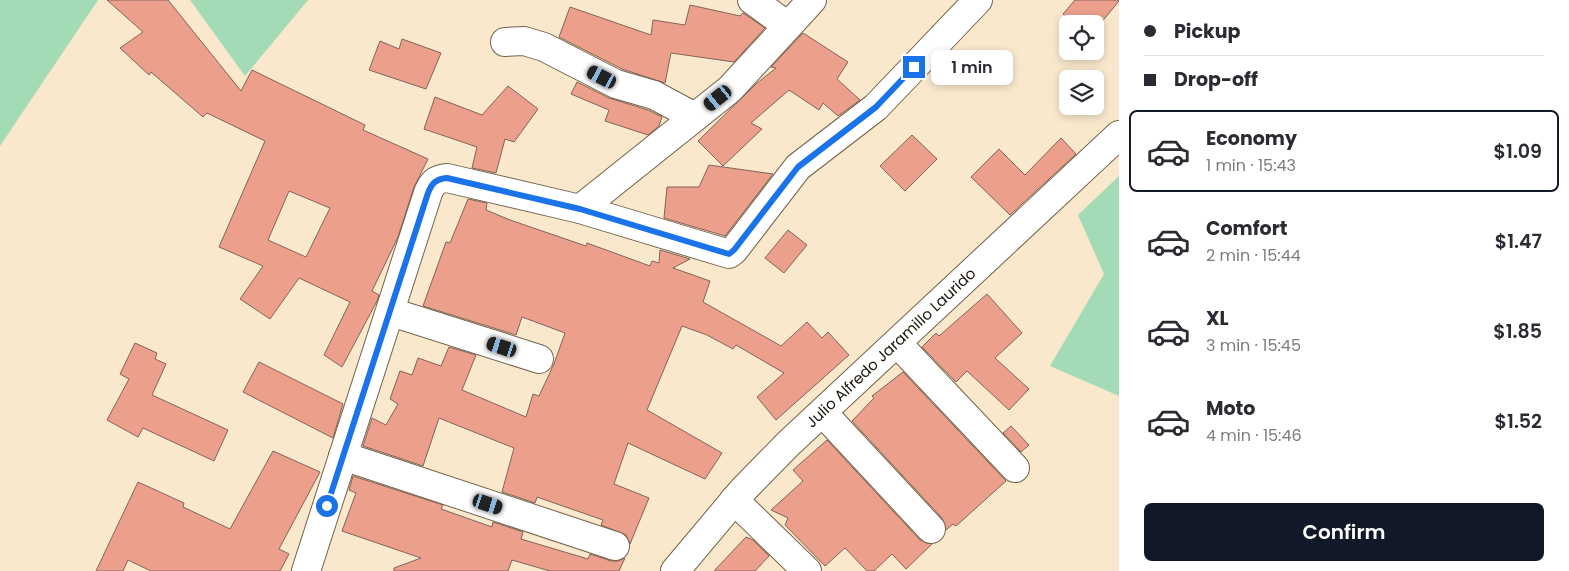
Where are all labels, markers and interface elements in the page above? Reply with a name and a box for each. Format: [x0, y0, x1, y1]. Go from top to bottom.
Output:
map controls [1059, 15, 1104, 115]
button: locate [1059, 15, 1104, 60]
text: Pickup [1174, 18, 1240, 45]
callout: 1 min [932, 50, 1014, 84]
route end [903, 56, 925, 78]
text: 1 min [951, 56, 993, 79]
car [585, 64, 618, 90]
text: Drop-off [1174, 66, 1258, 93]
button: layers [1059, 70, 1104, 115]
car [701, 83, 734, 113]
text: Economy [1206, 125, 1297, 152]
icon: car [1146, 129, 1191, 174]
text: $1.09 [1494, 138, 1542, 165]
text: 1 min · 15:43 [1206, 154, 1296, 177]
text: Comfort [1206, 215, 1288, 242]
icon: car [1146, 219, 1191, 264]
text: $1.47 [1495, 228, 1542, 255]
text: 2 min · 15:44 [1206, 244, 1301, 267]
street label: Julio Alfredo Jaramillo Laurido [801, 263, 980, 432]
text: XL [1206, 305, 1229, 332]
icon: car [1146, 309, 1191, 354]
text: $1.85 [1493, 318, 1542, 345]
text: 3 min · 15:45 [1206, 334, 1301, 357]
car [485, 335, 518, 359]
text: Moto [1206, 395, 1255, 422]
icon: car [1146, 399, 1191, 444]
text: $1.52 [1495, 408, 1542, 435]
text: 4 min · 15:46 [1206, 424, 1302, 447]
car [471, 492, 504, 516]
route start [316, 495, 338, 517]
button: Confirm [1144, 503, 1544, 561]

